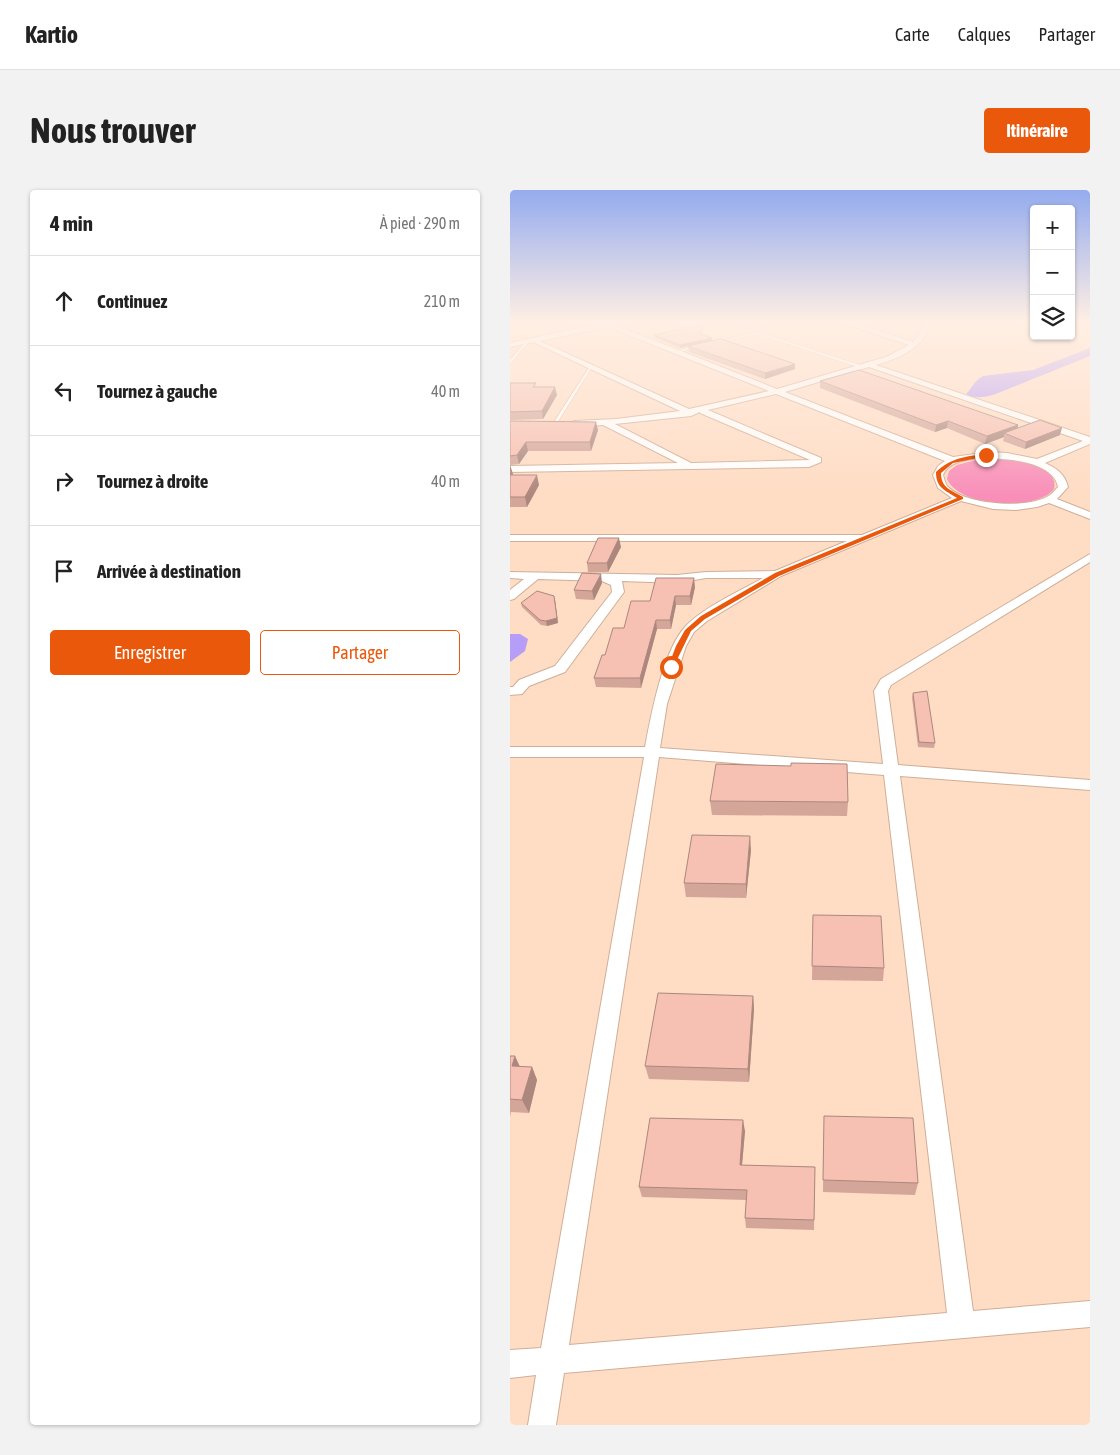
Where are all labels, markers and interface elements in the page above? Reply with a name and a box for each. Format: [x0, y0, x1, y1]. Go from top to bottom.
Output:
text: Kartio [25, 21, 78, 48]
text: Carte [895, 24, 930, 45]
text: Calques [958, 24, 1011, 45]
text: Partager [1039, 24, 1095, 45]
button: Itinéraire [984, 108, 1090, 153]
text: Nous trouver [30, 110, 195, 150]
map controls [1030, 205, 1075, 340]
button: + [1030, 205, 1075, 250]
text: 4 min [50, 211, 93, 235]
text: À pied · 290 m [380, 214, 460, 232]
button: − [1030, 250, 1075, 295]
icon: ahead [50, 287, 78, 315]
text: Continuez [97, 290, 167, 312]
text: 210 m [424, 292, 460, 310]
button: layers [1030, 295, 1075, 340]
icon: left [50, 377, 78, 405]
text: Tournez à gauche [97, 380, 217, 402]
text: 40 m [431, 382, 460, 400]
route end [975, 444, 998, 467]
icon: right [50, 467, 78, 495]
text: Tournez à droite [97, 470, 208, 492]
text: 40 m [431, 472, 460, 490]
icon: arrive [50, 557, 78, 585]
text: Arrivée à destination [97, 560, 241, 582]
button: Enregistrer [50, 630, 250, 675]
button: Partager [260, 630, 460, 675]
route start [660, 656, 683, 679]

